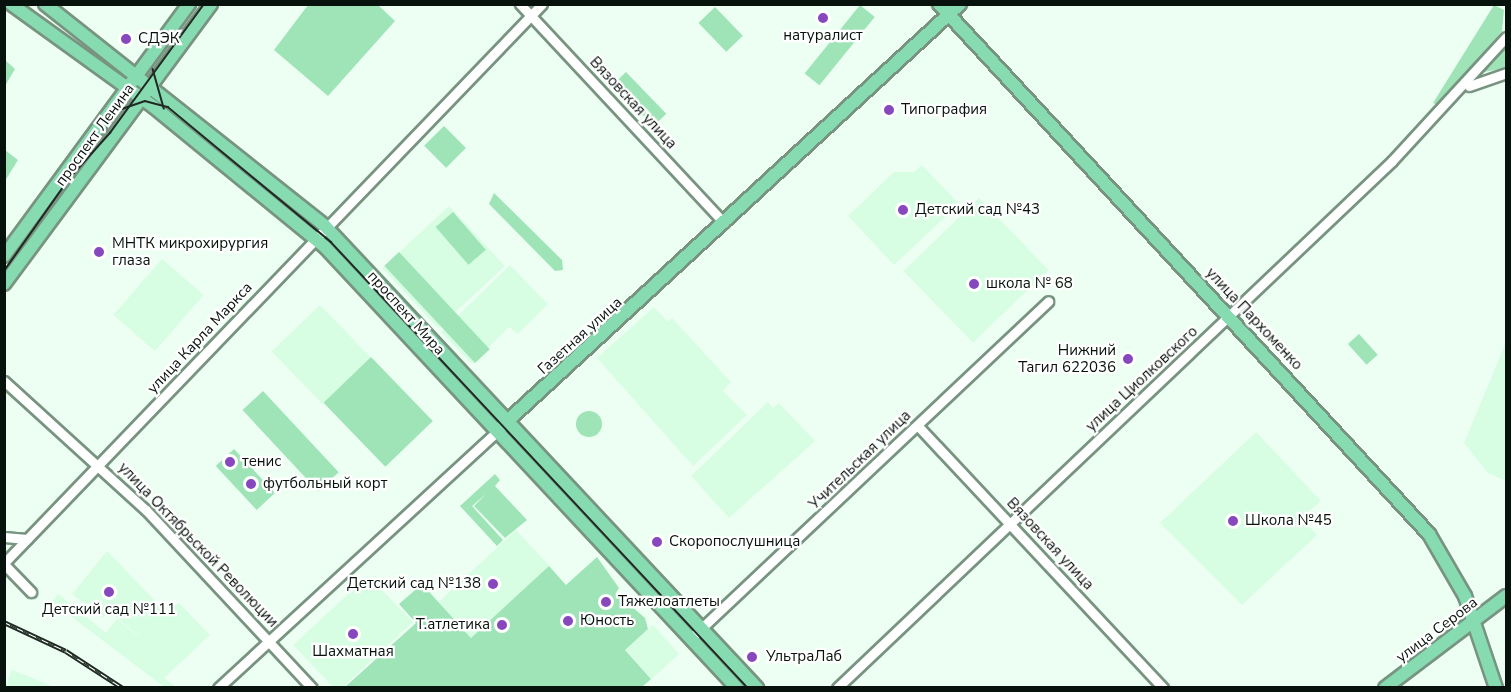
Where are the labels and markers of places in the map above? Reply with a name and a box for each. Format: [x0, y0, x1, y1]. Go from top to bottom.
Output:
marker: натуралист [816, 11, 830, 25]
place label: натуралист [783, 27, 863, 45]
place label: СДЭК [138, 30, 179, 48]
marker: СДЭК [119, 32, 133, 46]
place label: Типография [901, 101, 987, 119]
marker: Типография [882, 103, 896, 117]
place label: Детский сад №43 [915, 201, 1040, 219]
marker: Детский сад №43 [896, 203, 910, 217]
place label: МНТК микрохирургия глаза [112, 234, 268, 269]
marker: МНТК микрохирургия глаза [90, 243, 108, 261]
place label: школа № 68 [986, 275, 1073, 293]
marker: школа № 68 [967, 277, 981, 291]
place label: Нижний Тагил 622036 [1018, 341, 1116, 376]
marker: Нижний Тагил 622036 [1121, 352, 1135, 366]
place label: тенис [242, 453, 281, 471]
marker: тенис [223, 455, 237, 469]
place label: футбольный корт [263, 475, 387, 493]
marker: футбольный корт [244, 477, 258, 491]
place label: Школа №45 [1245, 512, 1332, 530]
marker: Школа №45 [1226, 514, 1240, 528]
place label: Скоропослушница [669, 533, 800, 551]
marker: Скоропослушница [650, 535, 664, 549]
place label: Детский сад №138 [347, 575, 481, 593]
marker: Детский сад №138 [486, 577, 500, 591]
marker: Детский сад №111 [102, 585, 116, 599]
place label: Тяжелоатлеты [618, 593, 720, 611]
marker: Тяжелоатлеты [599, 595, 613, 609]
place label: Детский сад №111 [42, 601, 176, 619]
place label: Юность [580, 612, 634, 630]
marker: Юность [561, 614, 575, 628]
place label: Т.атлетика [416, 616, 490, 634]
marker: Т.атлетика [495, 618, 509, 632]
marker: Шахматная [346, 627, 360, 641]
place label: Шахматная [312, 643, 394, 661]
marker: УльтраЛаб [743, 648, 761, 666]
place label: УльтраЛаб [766, 648, 842, 666]

